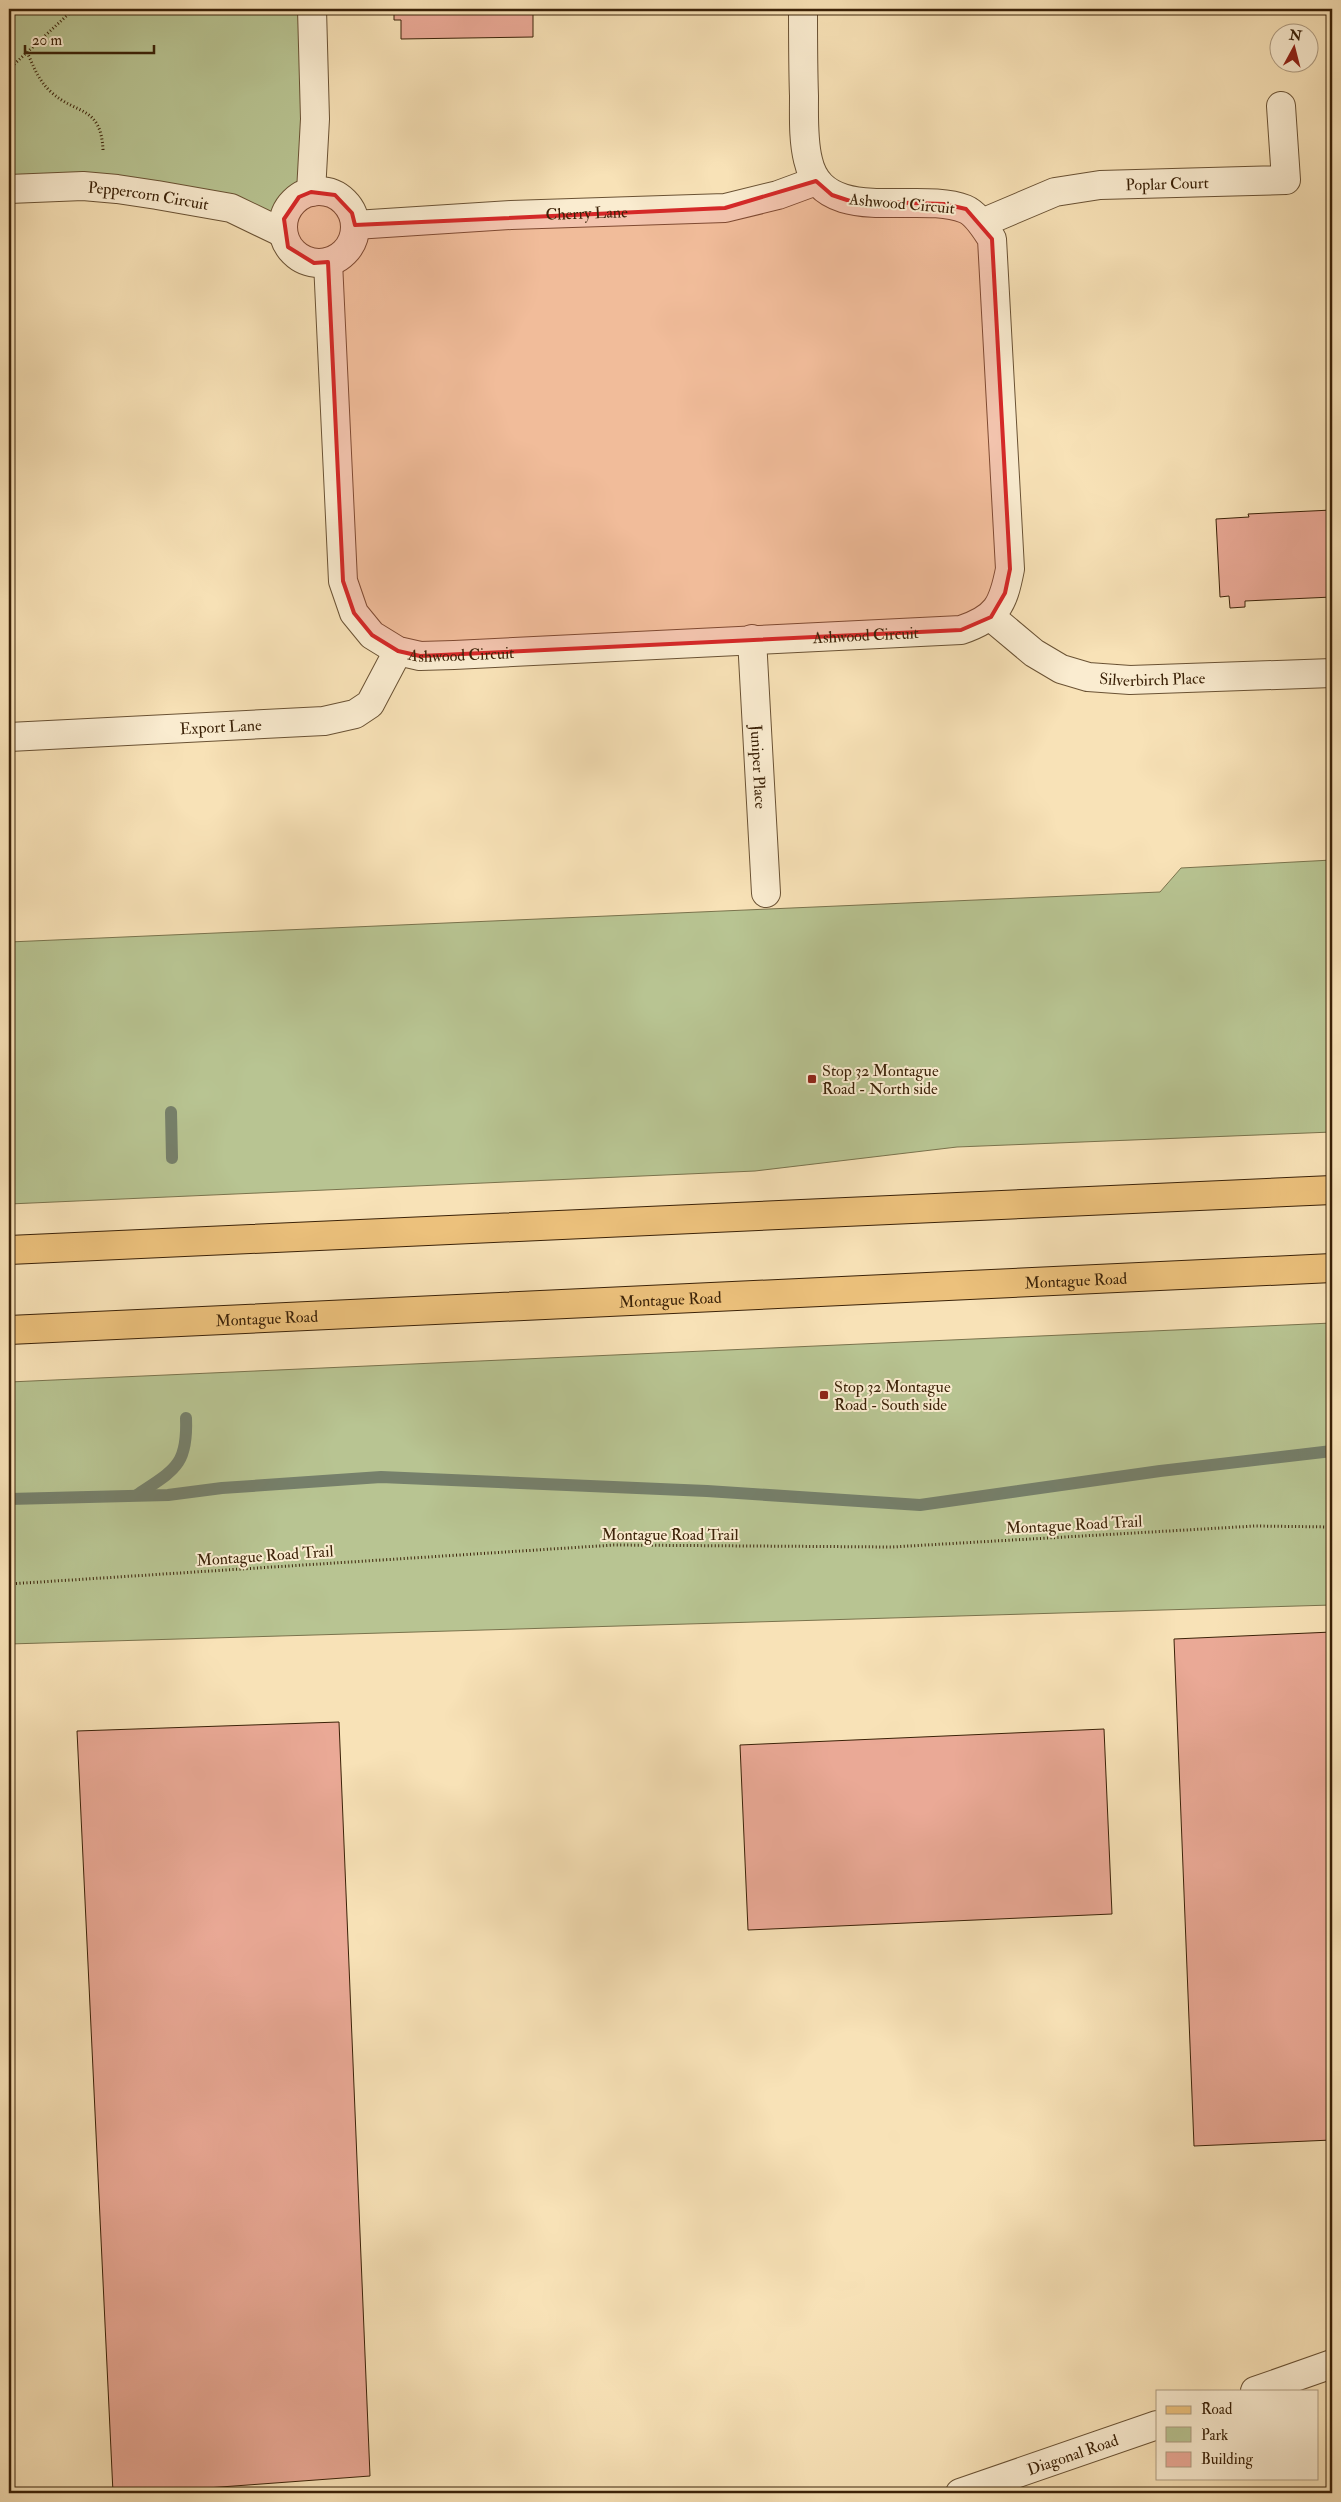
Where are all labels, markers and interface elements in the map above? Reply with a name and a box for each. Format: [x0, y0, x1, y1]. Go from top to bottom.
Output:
scale bar [25, 22, 154, 54]
north arrow [1268, 22, 1318, 72]
text: N [1287, 26, 1303, 45]
text: 20 m [32, 31, 62, 50]
street label: Poplar Court [1125, 173, 1209, 196]
street label: Peppercorn Circuit [87, 177, 210, 215]
street label: Ashwood Circuit [847, 189, 956, 219]
street label: Cherry Lane [545, 202, 628, 225]
street label: Ashwood Circuit [811, 623, 919, 648]
street label: Ashwood Circuit [405, 643, 515, 667]
street label: Silverbirch Place [1099, 668, 1206, 691]
street label: Export Lane [179, 715, 263, 739]
street label: Juniper Place [745, 723, 770, 810]
place label: Stop 32 Montague Road - North side [822, 1061, 939, 1099]
marker: Stop 32 Montague Road - North side [806, 1073, 818, 1085]
street label: Montague Road [1024, 1269, 1128, 1293]
street label: Montague Road [619, 1288, 722, 1312]
street label: Montague Road [215, 1307, 319, 1331]
place label: Stop 32 Montague Road - South side [834, 1377, 951, 1415]
marker: Stop 32 Montague Road - South side [818, 1389, 830, 1401]
street label: Montague Road Trail [1005, 1511, 1143, 1539]
street label: Montague Road Trail [602, 1525, 739, 1545]
street label: Montague Road Trail [196, 1541, 334, 1571]
legend [1156, 2390, 1318, 2480]
text: Road [1201, 2400, 1233, 2419]
text: Park [1201, 2426, 1228, 2445]
street label: Diagonal Road [1025, 2430, 1121, 2480]
text: Building [1201, 2450, 1253, 2469]

